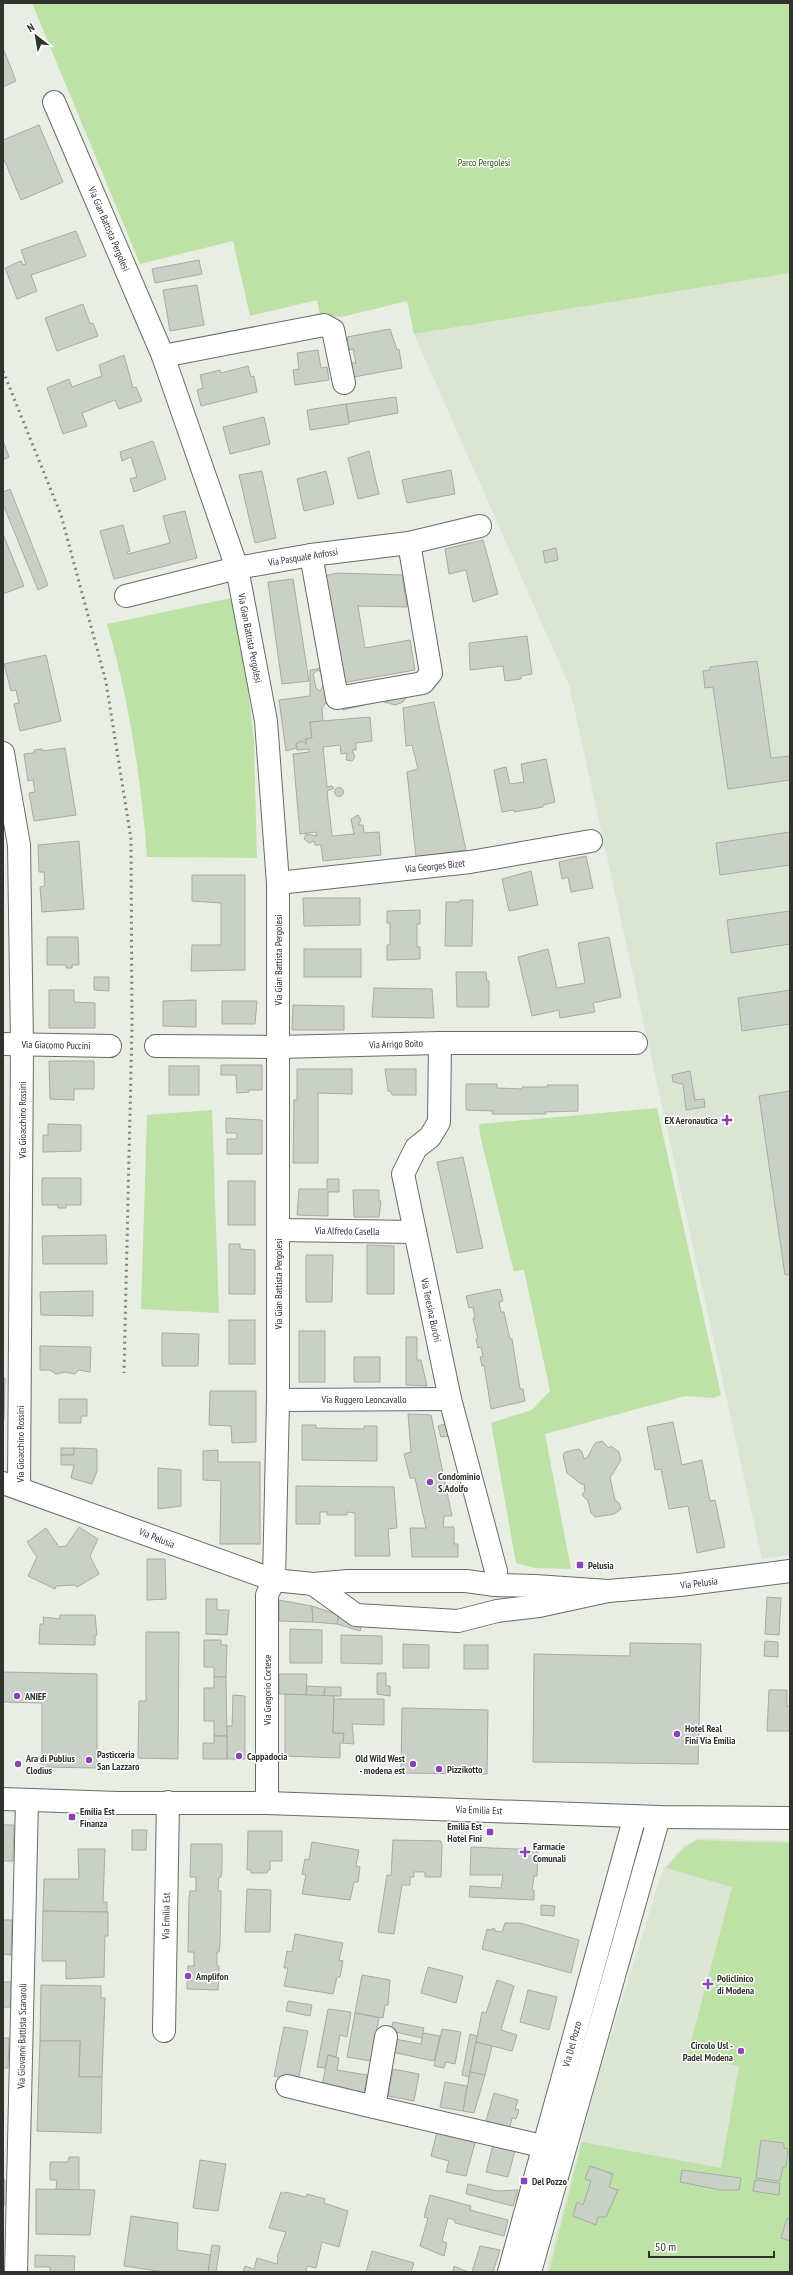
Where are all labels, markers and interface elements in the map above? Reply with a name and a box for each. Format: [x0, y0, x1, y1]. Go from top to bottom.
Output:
north arrow [16, 16, 56, 56]
text: N [25, 20, 37, 35]
park label: Parco Pergolesi [458, 156, 510, 169]
street label: Via Gian Battista Pergolesi [85, 184, 133, 273]
street label: Via Pasquale Anfossi [266, 545, 339, 569]
street label: Via Gian Battista Pergolesi [235, 591, 265, 684]
street label: Via Georges Bizet [403, 856, 466, 876]
street label: Via Gian Battista Pergolesi [272, 915, 285, 1006]
street label: Via Arrigo Boito [368, 1037, 423, 1051]
street label: Via Giacomo Puccini [20, 1038, 91, 1052]
street label: Via Gioacchino Rossini [16, 1082, 29, 1159]
place label: EX Aeronautica [665, 1114, 718, 1127]
marker: EX Aeronautica [721, 1114, 733, 1126]
street label: Via Alfredo Casella [314, 1224, 379, 1238]
street label: Via Gian Battista Pergolesi [272, 1239, 285, 1330]
street label: Via Teresina Burchi [418, 1276, 444, 1343]
street label: Via Ruggero Leoncavallo [321, 1393, 406, 1406]
street label: Via Gioacchino Rossini [14, 1406, 27, 1483]
place label: Condominio S.Adolfo [438, 1470, 481, 1495]
marker: Condominio S.Adolfo [425, 1477, 435, 1487]
street label: Via Pelusia [136, 1525, 177, 1551]
place label: Pelusia [588, 1559, 614, 1572]
marker: Pelusia [575, 1560, 585, 1570]
street label: Via Pelusia [679, 1574, 718, 1592]
street label: Via Gregorio Cortese [261, 1655, 274, 1726]
place label: ANIEF [24, 1690, 46, 1703]
marker: ANIEF [12, 1691, 22, 1701]
place label: Hotel Real Fini Via Emilia [685, 1722, 735, 1747]
marker: Hotel Real Fini Via Emilia [672, 1729, 682, 1739]
place label: Pasticceria San Lazzaro [97, 1748, 140, 1773]
place label: Cappadocia [247, 1750, 287, 1763]
marker: Cappadocia [234, 1751, 244, 1761]
place label: Ara di Publius Clodius [25, 1752, 75, 1777]
place label: Old Wild West - modena est [355, 1752, 405, 1777]
marker: Pasticceria San Lazzaro [84, 1755, 94, 1765]
marker: Ara di Publius Clodius [13, 1759, 23, 1769]
marker: Old Wild West - modena est [408, 1759, 418, 1769]
place label: Pizzikotto [447, 1763, 483, 1776]
marker: Pizzikotto [434, 1764, 444, 1774]
street label: Via Emilia Est [454, 1803, 503, 1817]
place label: Emilia Est Finanza [80, 1805, 115, 1830]
marker: Emilia Est Finanza [67, 1812, 77, 1822]
place label: Emilia Est Hotel Fini [447, 1820, 482, 1845]
marker: Emilia Est Hotel Fini [485, 1827, 495, 1837]
place label: Farmacie Comunali [533, 1840, 566, 1865]
marker: Farmacie Comunali [520, 1847, 530, 1857]
street label: Via Emilia Est [159, 1892, 173, 1941]
place label: Amplifon [195, 1970, 229, 1983]
marker: Amplifon [183, 1971, 193, 1981]
place label: Policlinico di Modena [717, 1972, 754, 1997]
marker: Policlinico di Modena [702, 1978, 714, 1990]
street label: Via Giovanni Battista Scanaroli [15, 1983, 29, 2090]
street label: Via Del Pozzo [559, 2020, 584, 2069]
place label: Circolo Usl - Padel Modena [683, 2039, 733, 2064]
marker: Circolo Usl - Padel Modena [736, 2046, 746, 2056]
place label: Del Pozzo [532, 2175, 568, 2188]
marker: Del Pozzo [519, 2176, 529, 2186]
scale bar [649, 2233, 774, 2259]
text: 50 m [655, 2239, 676, 2254]

